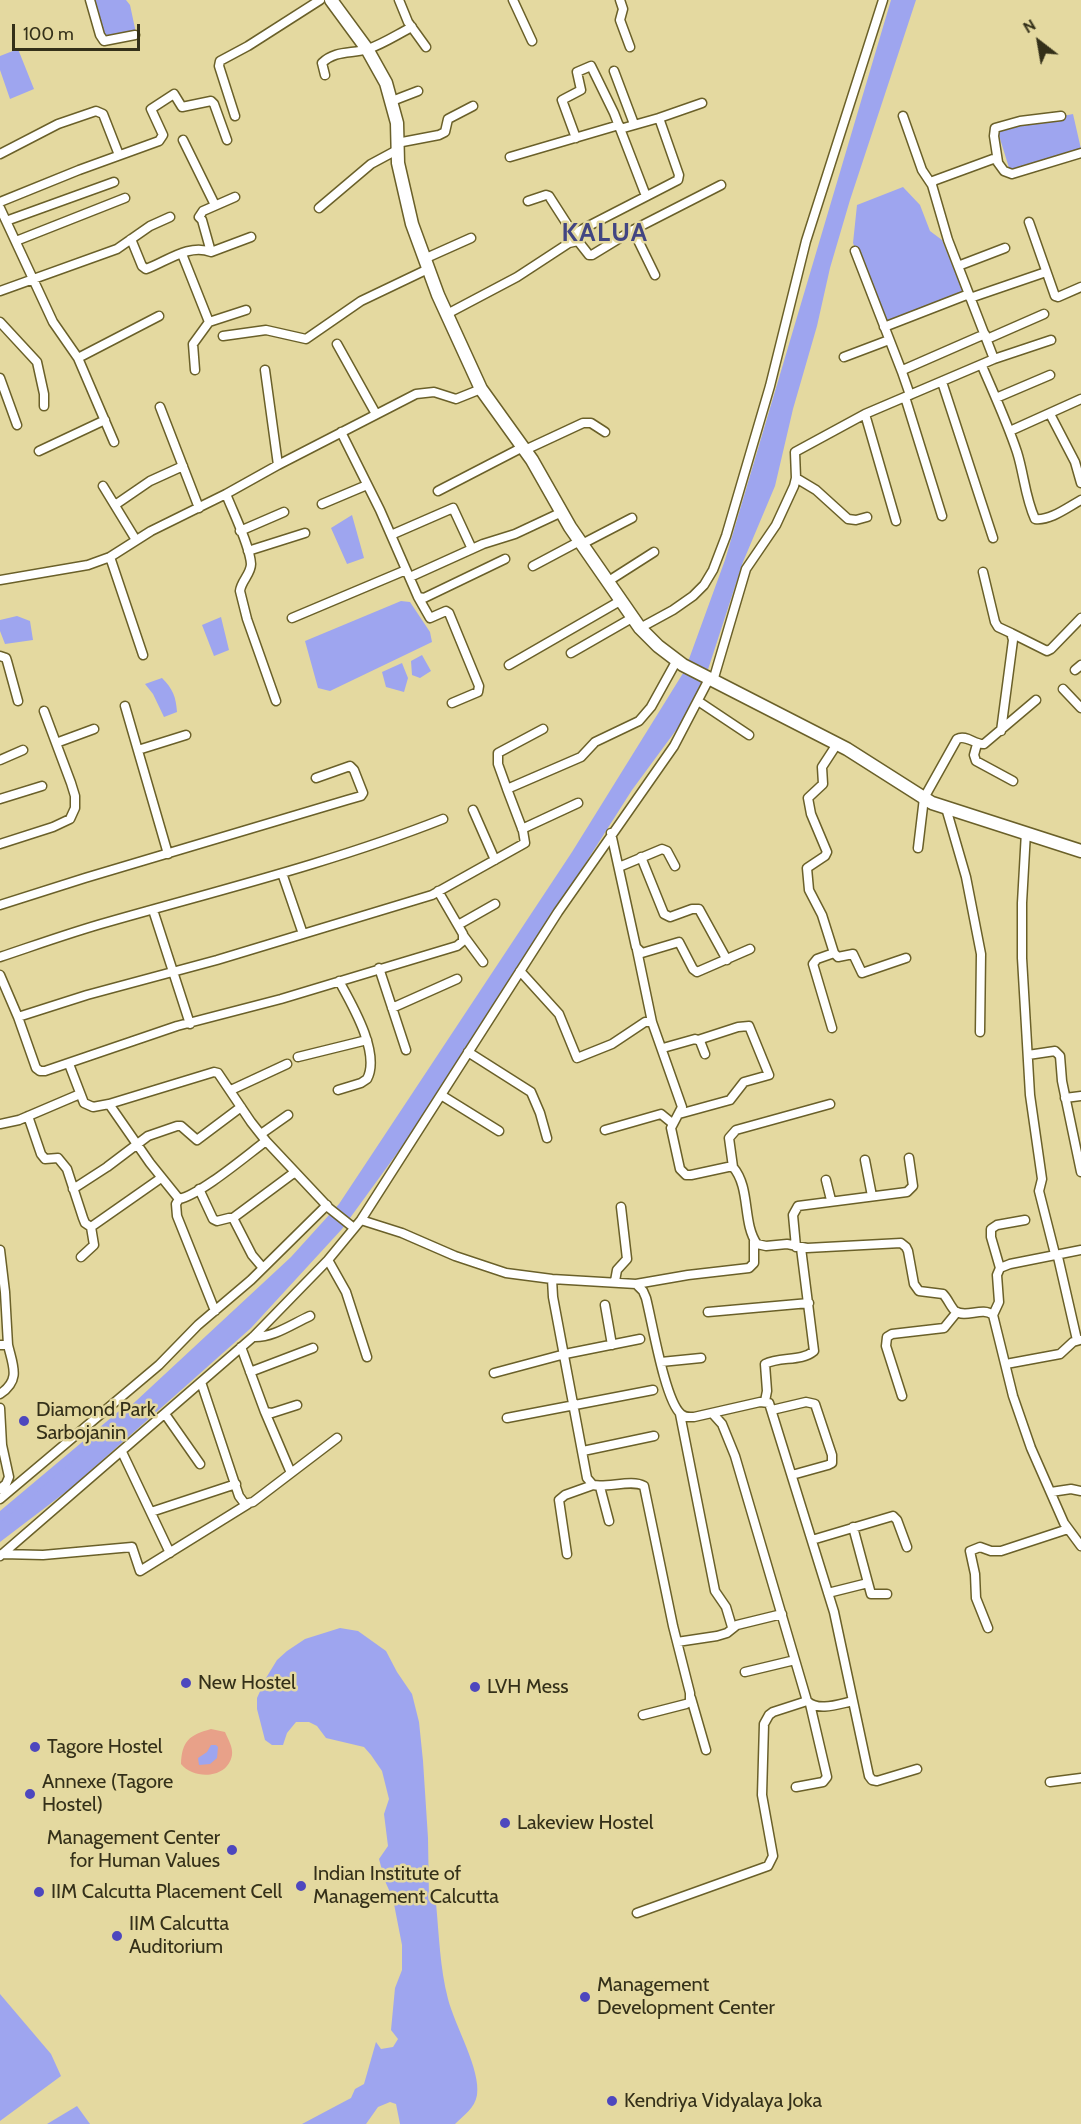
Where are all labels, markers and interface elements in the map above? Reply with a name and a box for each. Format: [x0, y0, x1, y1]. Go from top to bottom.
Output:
scale bar [15, 12, 142, 50]
north arrow [1009, 12, 1069, 72]
text: N [1020, 15, 1039, 37]
text: 100 m [23, 23, 74, 45]
district label: KALUA [561, 217, 649, 249]
place label: Diamond Park Sarbojanin [36, 1398, 156, 1445]
marker: Diamond Park Sarbojanin [17, 1414, 31, 1428]
place label: New Hostel [198, 1671, 296, 1695]
place label: LVH Mess [487, 1675, 569, 1699]
marker: New Hostel [179, 1676, 193, 1690]
marker: LVH Mess [468, 1680, 482, 1694]
place label: Tagore Hostel [47, 1735, 163, 1759]
marker: Tagore Hostel [28, 1740, 42, 1754]
place label: Annexe (Tagore Hostel) [42, 1770, 173, 1817]
marker: Annexe (Tagore Hostel) [23, 1787, 37, 1801]
place label: Lakeview Hostel [517, 1811, 653, 1835]
marker: Lakeview Hostel [498, 1816, 512, 1830]
place label: Management Center for Human Values [47, 1826, 220, 1873]
marker: Management Center for Human Values [225, 1843, 239, 1857]
place label: Indian Institute of Management Calcutta [313, 1862, 499, 1909]
marker: Indian Institute of Management Calcutta [294, 1879, 308, 1893]
place label: IIM Calcutta Placement Cell [51, 1880, 282, 1904]
marker: IIM Calcutta Placement Cell [32, 1885, 46, 1899]
place label: IIM Calcutta Auditorium [129, 1912, 229, 1959]
marker: IIM Calcutta Auditorium [110, 1929, 124, 1943]
place label: Management Development Center [597, 1973, 775, 2020]
marker: Management Development Center [578, 1990, 592, 2004]
place label: Kendriya Vidyalaya Joka [624, 2089, 822, 2113]
marker: Kendriya Vidyalaya Joka [605, 2094, 619, 2108]

